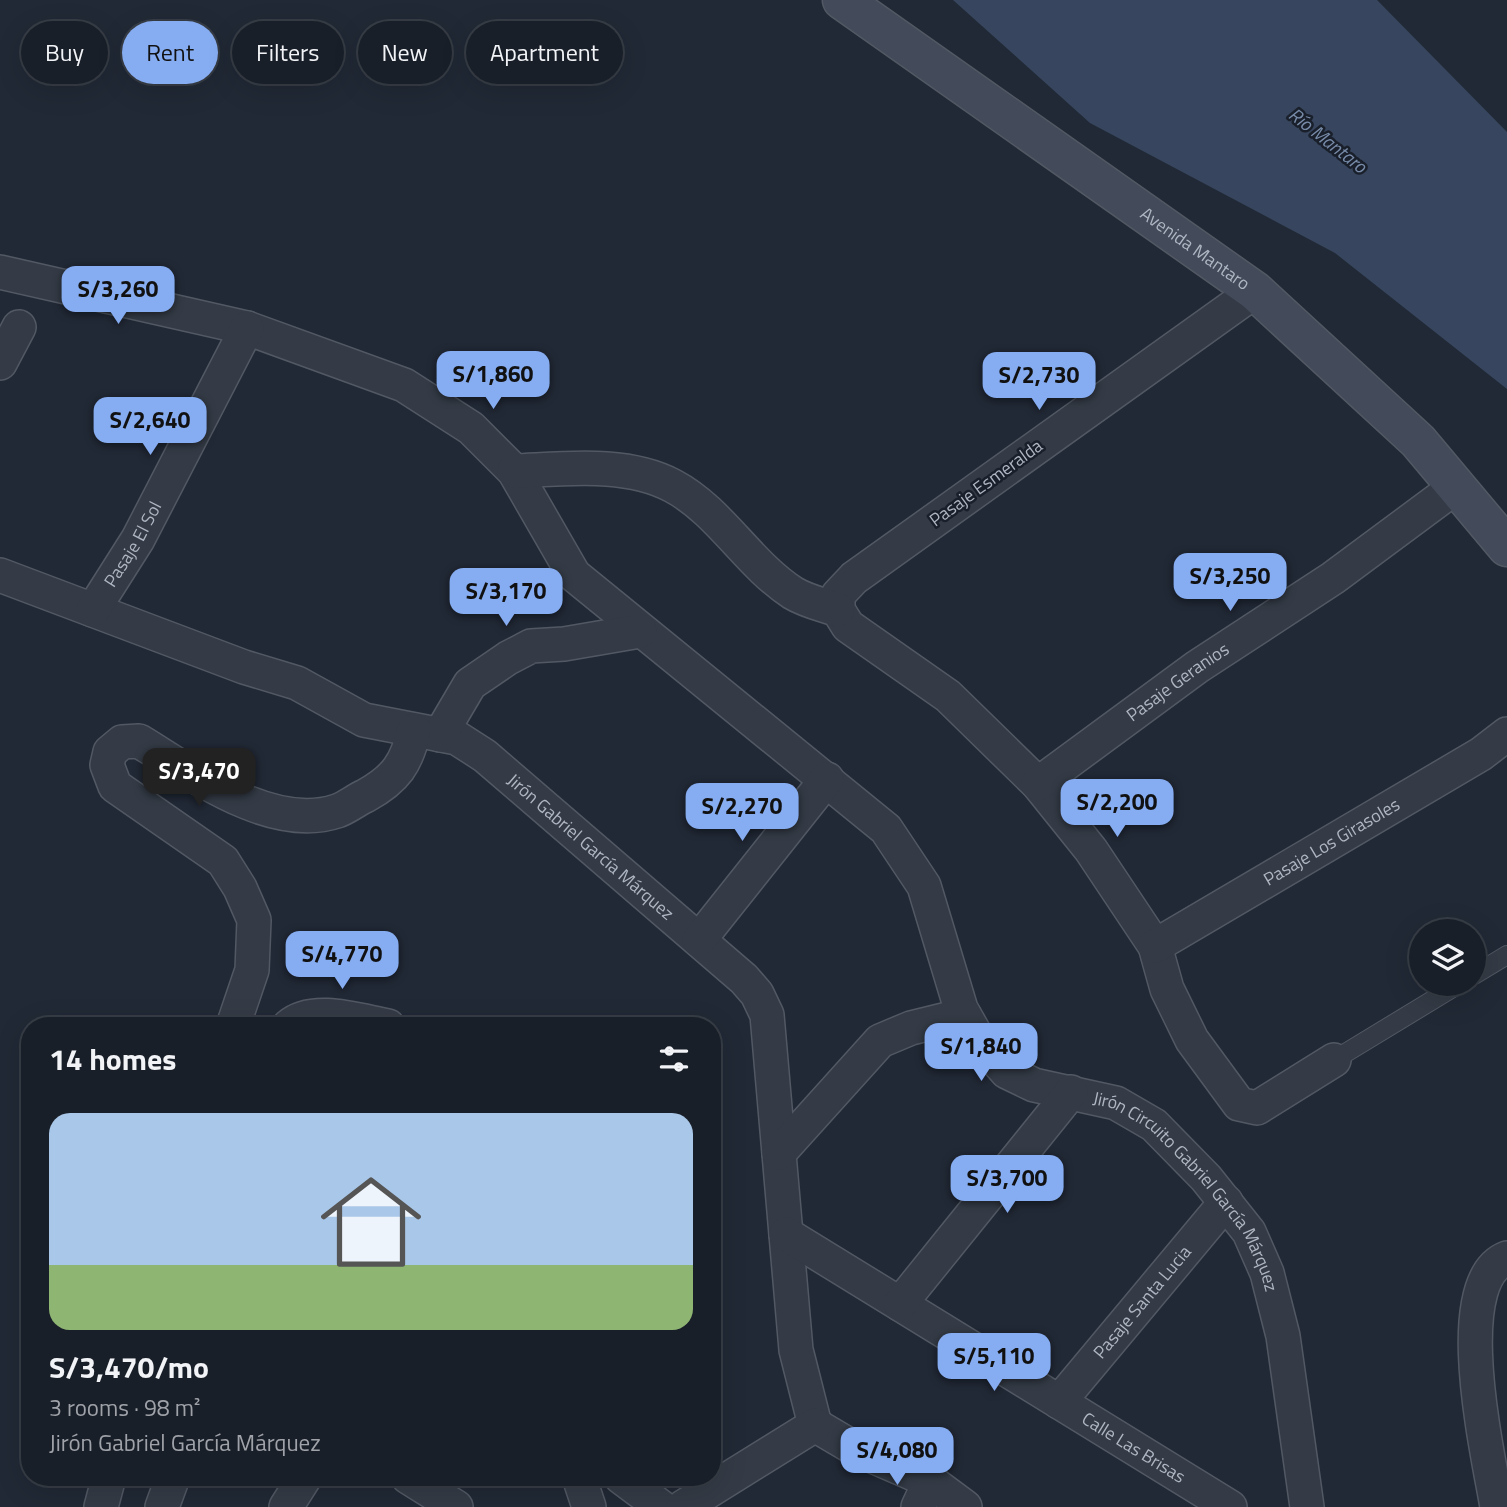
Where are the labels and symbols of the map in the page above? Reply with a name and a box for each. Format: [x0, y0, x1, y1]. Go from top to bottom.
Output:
water label: Río Mantaro [1283, 100, 1374, 180]
street label: Avenida Mantaro [1135, 200, 1256, 297]
pin: S/3,260 [53, 266, 183, 326]
pin: S/1,860 [428, 352, 558, 411]
pin: S/2,730 [974, 352, 1104, 412]
pin: S/2,640 [85, 398, 215, 457]
street label: Pasaje Esmeralda [923, 432, 1048, 533]
street label: Pasaje El Sol [97, 496, 168, 592]
pin: S/3,250 [1165, 554, 1295, 613]
pin: S/3,170 [441, 568, 571, 628]
street label: Pasaje Geranios [1120, 636, 1234, 728]
pin: S/3,470 [134, 748, 264, 808]
street label: Jirón Gabriel García Márquez [501, 767, 680, 926]
pin: S/2,200 [1052, 780, 1182, 839]
pin: S/2,270 [677, 784, 807, 843]
street label: Pasaje Los Girasoles [1258, 791, 1405, 892]
pin: S/4,770 [277, 932, 407, 991]
pin: S/1,840 [916, 1024, 1046, 1083]
street label: Jirón Circuito Gabriel García Márquez [1090, 1084, 1285, 1294]
pin: S/3,700 [942, 1156, 1072, 1215]
street label: Pasaje Santa Lucia [1086, 1239, 1197, 1365]
pin: S/5,110 [929, 1334, 1059, 1393]
street label: Calle Las Brisas [1077, 1405, 1191, 1489]
pin: S/4,080 [832, 1428, 962, 1487]

